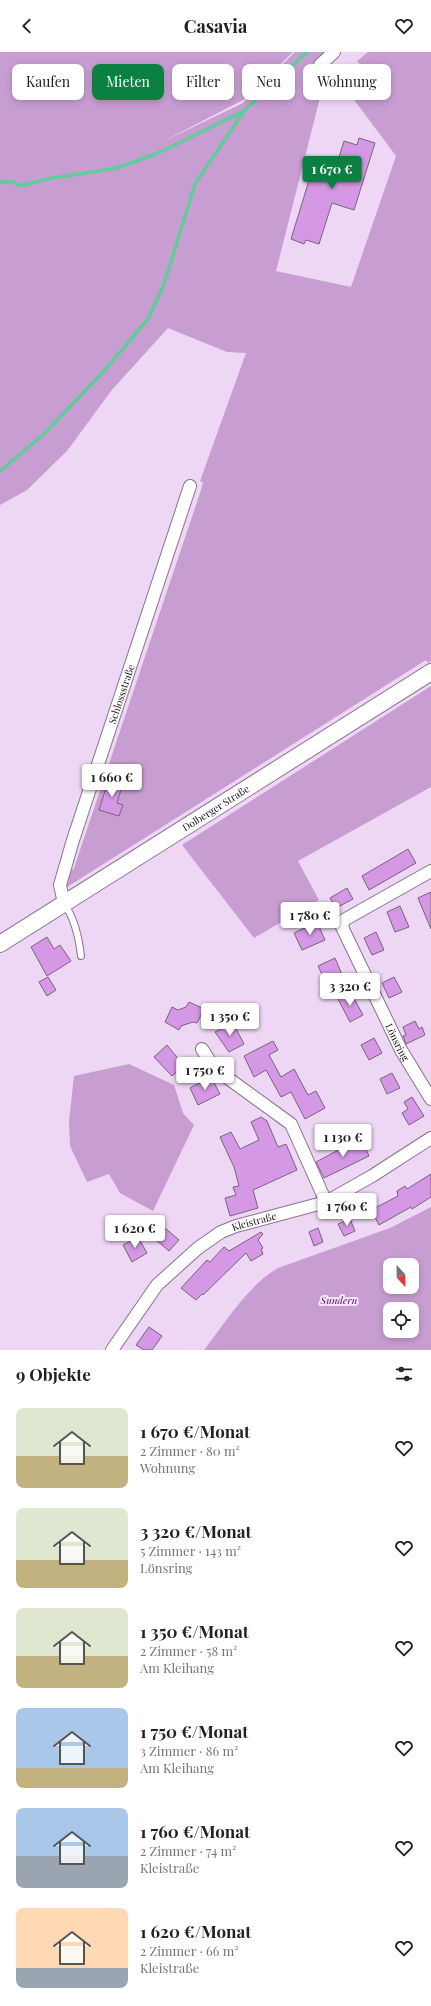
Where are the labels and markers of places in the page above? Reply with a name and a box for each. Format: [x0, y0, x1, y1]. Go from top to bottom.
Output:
pin: 1 670 € [295, 156, 369, 190]
pin: 1 660 € [75, 764, 149, 798]
pin: 1 780 € [273, 902, 347, 936]
pin: 3 320 € [313, 973, 387, 1007]
pin: 1 350 € [193, 1003, 267, 1037]
pin: 1 750 € [168, 1057, 242, 1091]
pin: 1 130 € [306, 1124, 380, 1158]
pin: 1 760 € [310, 1193, 384, 1227]
pin: 1 620 € [98, 1215, 172, 1249]

